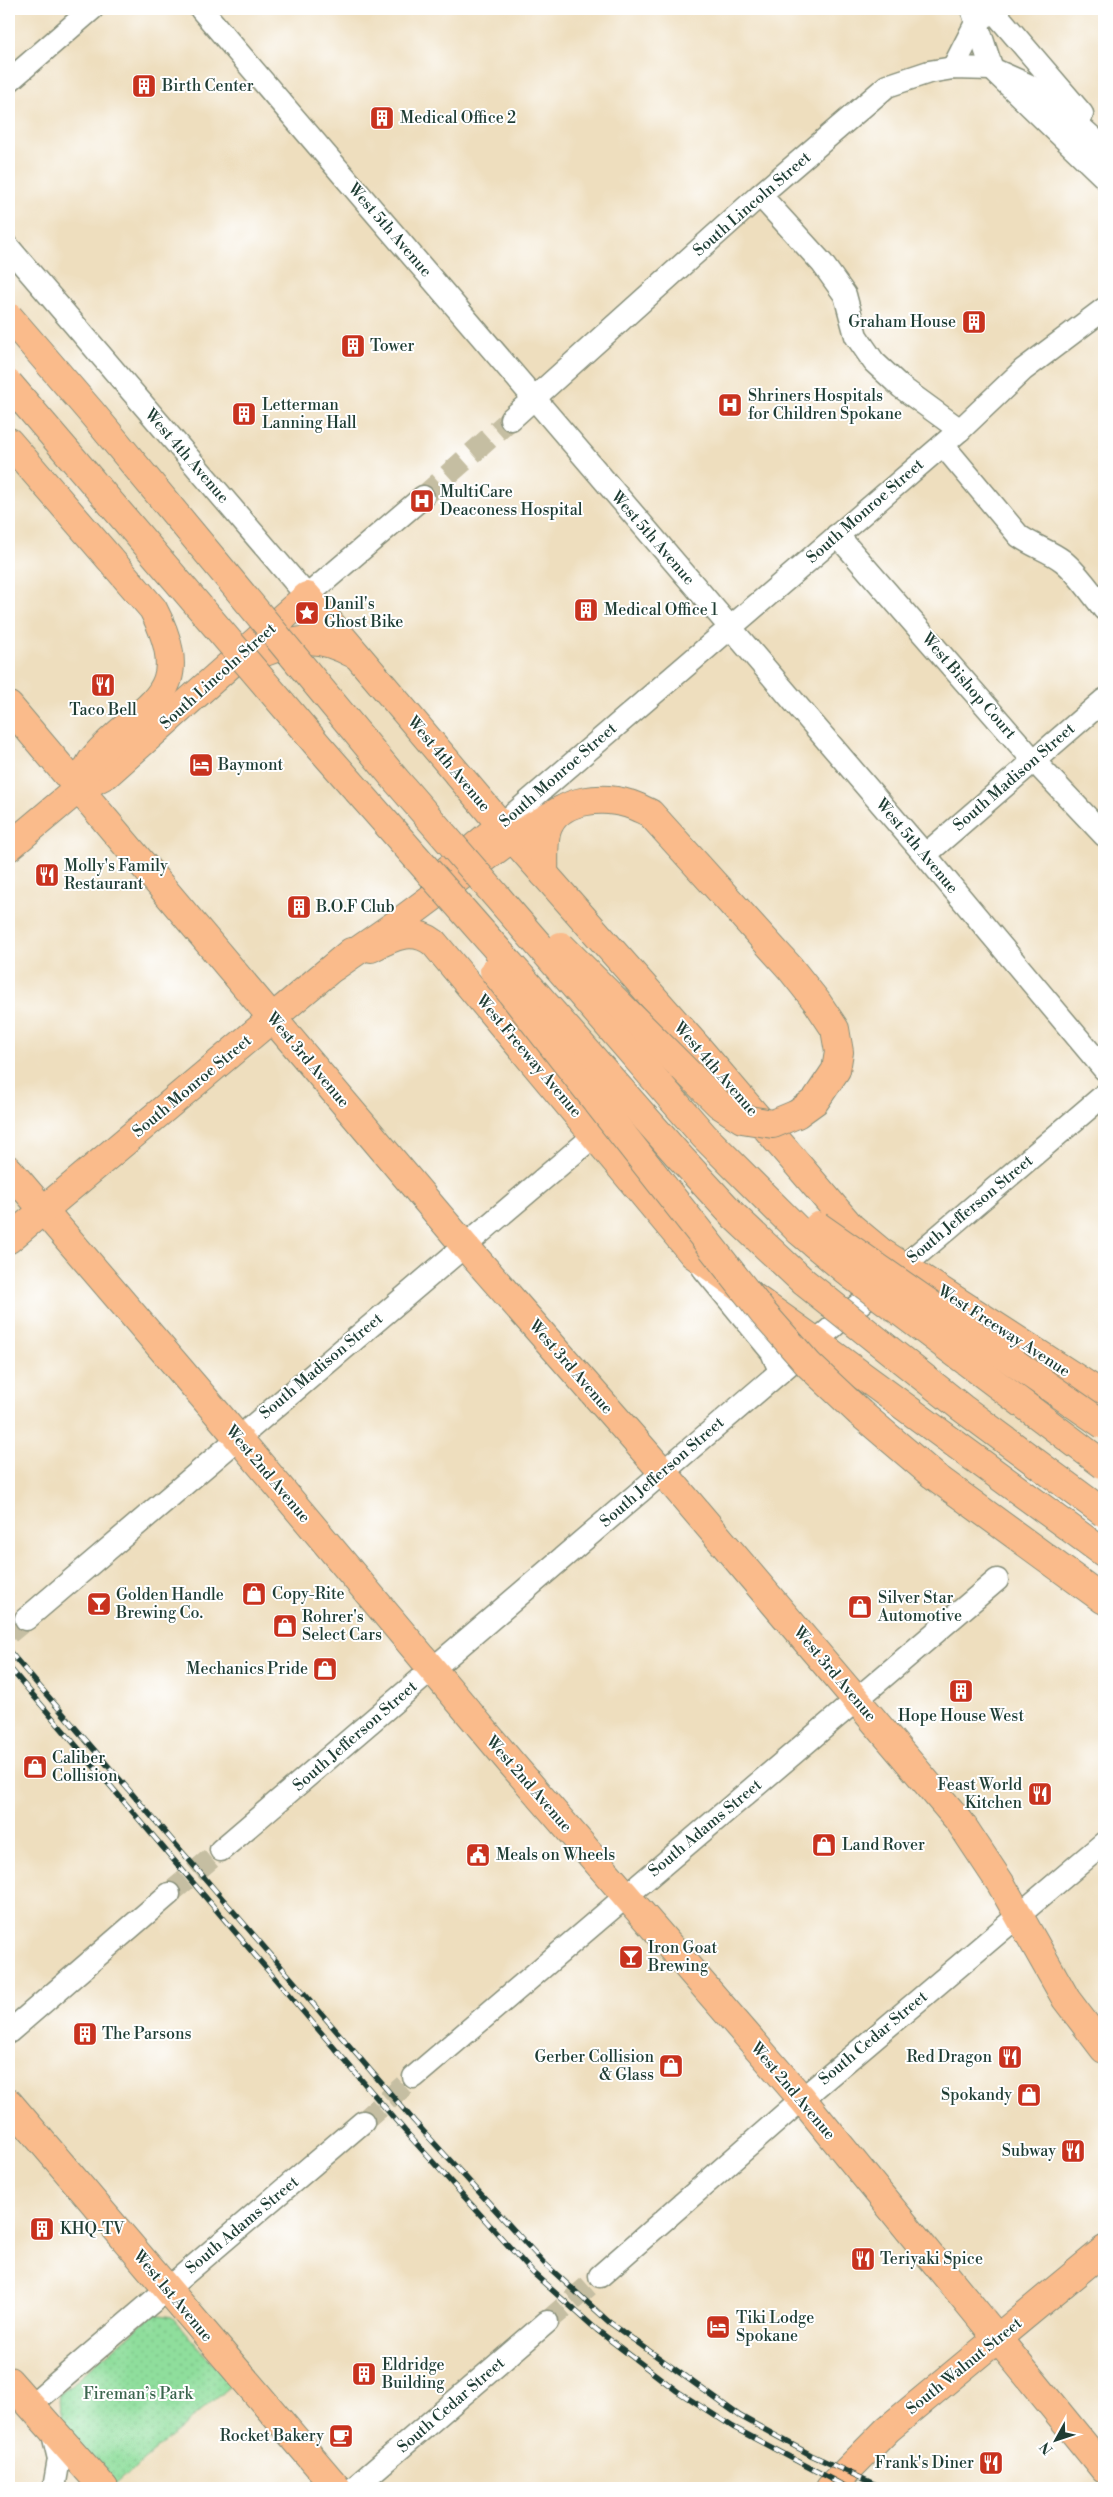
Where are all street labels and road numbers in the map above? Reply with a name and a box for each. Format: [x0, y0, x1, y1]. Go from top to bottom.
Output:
street label: South Lincoln Street [689, 147, 815, 261]
street label: West 5th Avenue [343, 178, 436, 281]
street label: West 4th Avenue [140, 404, 233, 507]
street label: South Monroe Street [802, 454, 928, 567]
street label: West 5th Avenue [606, 486, 699, 589]
street label: South Lincoln Street [156, 618, 280, 733]
street label: West Bishop Court [917, 628, 1021, 744]
street label: West 4th Avenue [403, 711, 495, 816]
street label: South Monroe Street [495, 718, 621, 831]
street label: South Madison Street [949, 718, 1079, 835]
street label: West 5th Avenue [871, 794, 963, 898]
street label: West Freeway Avenue [471, 990, 586, 1121]
street label: West 3rd Avenue [262, 1007, 354, 1112]
street label: West 4th Avenue [669, 1017, 762, 1120]
street label: South Monroe Street [128, 1030, 256, 1142]
street label: South Jefferson Street [903, 1150, 1037, 1268]
street label: West Freeway Avenue [933, 1280, 1074, 1381]
street label: South Madison Street [255, 1308, 387, 1423]
street label: West 3rd Avenue [524, 1315, 617, 1418]
street label: South Jefferson Street [596, 1412, 729, 1531]
street label: West 2nd Avenue [221, 1420, 315, 1527]
street label: West 3rd Avenue [789, 1621, 881, 1726]
street label: South Jefferson Street [289, 1676, 422, 1795]
street label: West 2nd Avenue [481, 1731, 576, 1836]
street label: South Adams Street [644, 1775, 766, 1881]
street label: South Cedar Street [815, 1986, 932, 2089]
street label: West 2nd Avenue [746, 2037, 840, 2144]
street label: South Adams Street [181, 2172, 303, 2278]
street label: West 1st Avenue [128, 2245, 217, 2346]
street label: South Walnut Street [902, 2313, 1026, 2419]
street label: South Cedar Street [393, 2353, 509, 2457]

